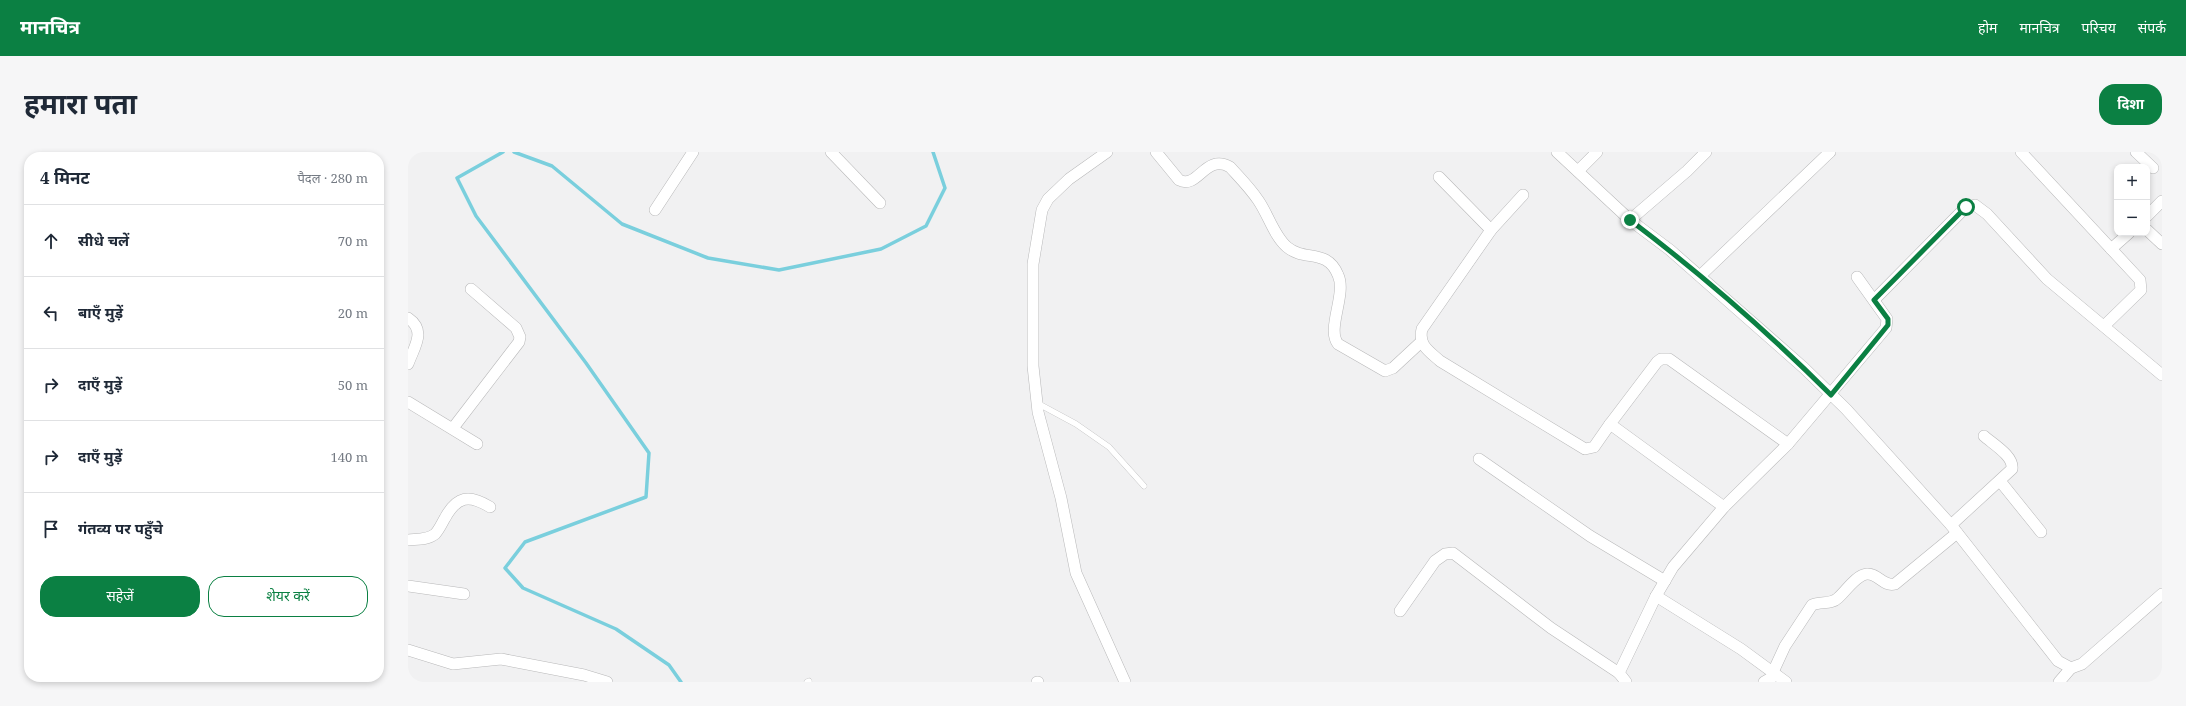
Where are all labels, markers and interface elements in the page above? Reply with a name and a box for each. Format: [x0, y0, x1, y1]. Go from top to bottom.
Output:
text: मानचित्र [20, 14, 80, 40]
text: होम [1978, 18, 1997, 37]
text: मानचित्र [2019, 18, 2060, 37]
text: परिचय [2082, 18, 2116, 37]
text: संपर्क [2138, 18, 2166, 37]
text: हमारा पता [24, 84, 137, 122]
button: दिशा [2099, 84, 2162, 125]
map controls [2114, 164, 2150, 236]
button: + [2114, 164, 2150, 200]
text: 4 मिनट [40, 166, 90, 189]
text: पैदल · 280 m [297, 169, 368, 187]
route start [1957, 198, 1975, 216]
button: − [2114, 200, 2150, 236]
route end [1621, 211, 1639, 229]
icon: ahead [40, 230, 62, 252]
text: सीधे चलें [78, 230, 129, 250]
text: 70 m [338, 232, 368, 250]
icon: left [40, 302, 62, 324]
text: बाएँ मुड़ें [78, 302, 123, 322]
text: 20 m [338, 304, 368, 322]
icon: right [40, 374, 62, 396]
text: दाएँ मुड़ें [78, 374, 122, 394]
text: 50 m [338, 376, 368, 394]
icon: right [40, 446, 62, 468]
text: दाएँ मुड़ें [78, 446, 122, 466]
text: 140 m [331, 448, 368, 466]
icon: arrive [40, 518, 62, 540]
text: गंतव्य पर पहुँचे [78, 518, 163, 538]
button: सहेजें [40, 576, 200, 617]
button: शेयर करें [208, 576, 368, 617]

